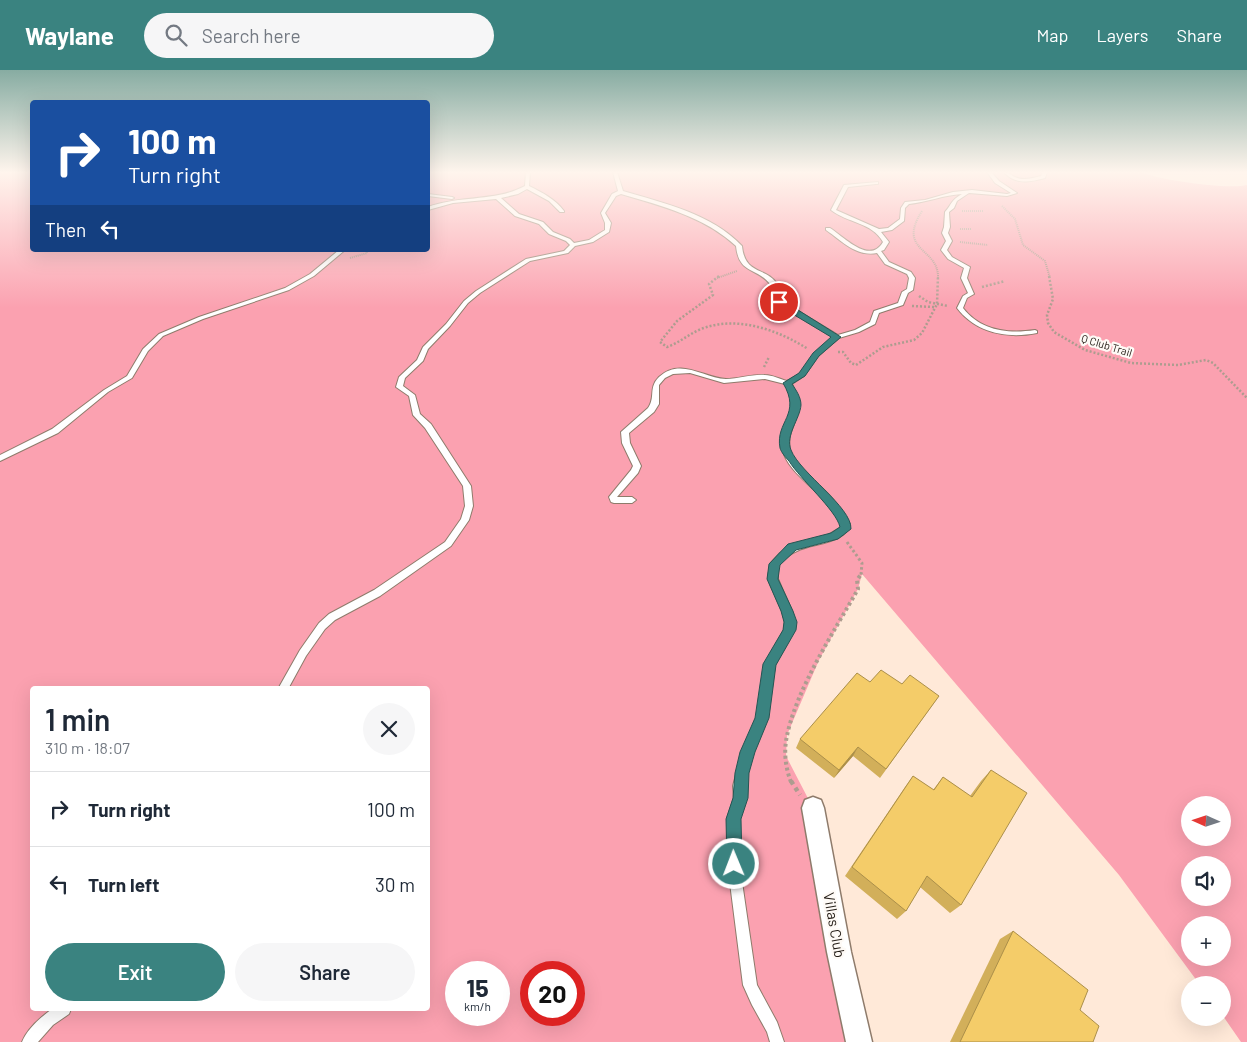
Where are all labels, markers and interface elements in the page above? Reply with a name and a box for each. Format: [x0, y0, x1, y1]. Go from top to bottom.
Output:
search box [144, 13, 494, 58]
text: Waylane [25, 21, 114, 50]
icon: search [162, 21, 190, 49]
text: Search here [202, 24, 301, 47]
text: Map [1036, 24, 1068, 46]
text: Layers [1096, 24, 1149, 46]
text: Share [1177, 24, 1222, 46]
text: 100 m [128, 119, 217, 161]
icon: right [45, 120, 110, 185]
text: Turn right [128, 161, 221, 187]
icon: left [96, 215, 124, 243]
text: Then [45, 218, 86, 241]
pin [758, 281, 800, 323]
icon: arrive [765, 288, 793, 316]
street label: Q Club Trail [1080, 331, 1134, 359]
text: 1 min [45, 701, 110, 737]
button: close [363, 703, 415, 755]
text: 310 m · 18:07 [45, 738, 130, 757]
icon: right [45, 795, 73, 823]
north arrow [1181, 796, 1231, 846]
map controls [1181, 796, 1231, 1026]
text: Turn right [88, 798, 170, 821]
text: 100 m [367, 798, 415, 821]
position arrow [707, 837, 759, 889]
button: sound [1181, 856, 1231, 906]
icon: left [45, 870, 73, 898]
text: Turn left [88, 873, 159, 896]
text: 30 m [375, 873, 415, 896]
street label: Villas Club [820, 891, 850, 959]
button: + [1181, 916, 1231, 966]
button: Exit [45, 943, 225, 1001]
button: Share [235, 943, 415, 1001]
speed limit sign: 20 [520, 961, 585, 1026]
text: 15 [466, 972, 489, 1002]
button: − [1181, 976, 1231, 1026]
text: km/h [464, 999, 491, 1013]

